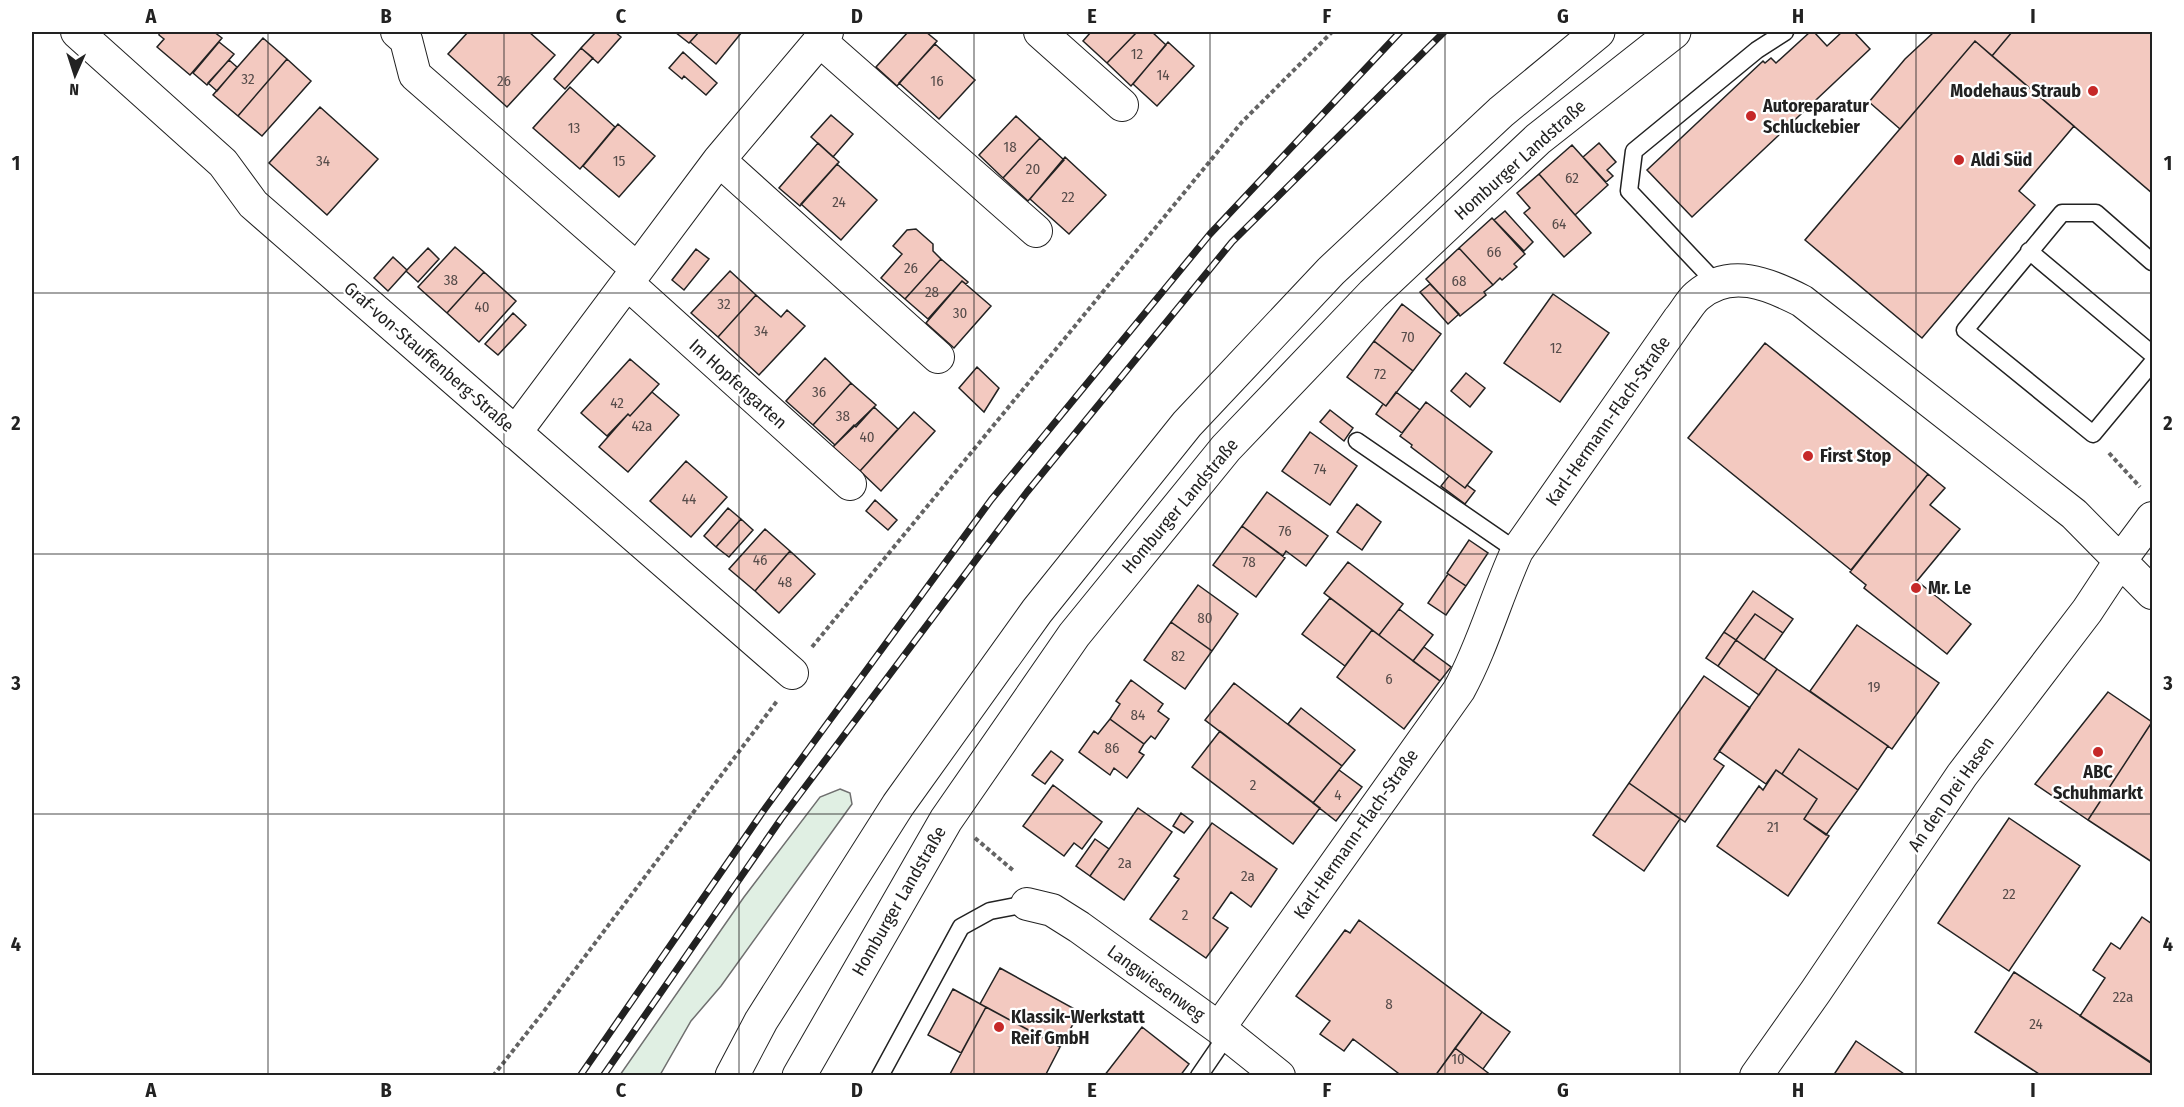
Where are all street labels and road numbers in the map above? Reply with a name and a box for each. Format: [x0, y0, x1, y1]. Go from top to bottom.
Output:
street label: Homburger Landstraße [1450, 95, 1590, 225]
street label: Graf-von-Stauffenberg-Straße [340, 277, 519, 437]
street label: Karl-Hermann-Flach-Straße [1541, 332, 1675, 510]
street label: Im Hopfengarten [685, 334, 791, 434]
street label: Homburger Landstraße [1117, 434, 1243, 578]
street label: An den Drei Hasen [1903, 732, 1999, 856]
street label: Karl-Hermann-Flach-Straße [1289, 745, 1423, 923]
street label: Homburger Landstraße [847, 822, 951, 980]
street label: Langwiesenweg [1103, 940, 1209, 1026]

